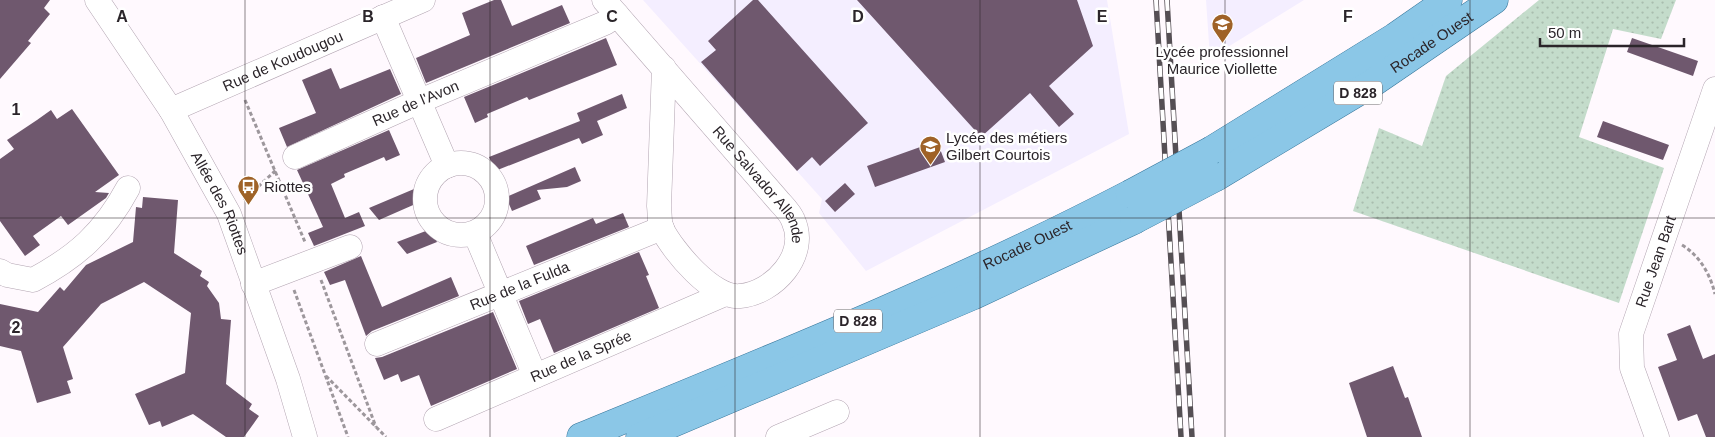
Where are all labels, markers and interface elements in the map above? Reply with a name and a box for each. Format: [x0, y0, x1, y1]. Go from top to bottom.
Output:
text: A [116, 8, 128, 25]
text: B [362, 8, 374, 25]
text: C [606, 8, 618, 25]
text: D [852, 8, 864, 25]
text: E [1097, 8, 1108, 25]
text: F [1343, 8, 1353, 25]
street label: Rocade Ouest [1387, 8, 1476, 76]
school or university icon: Lycée professionnel Maurice Viollette [1210, 12, 1234, 43]
scale bar [1540, 15, 1684, 47]
text: 50 m [1548, 24, 1581, 41]
street label: Rue de Koudougou [220, 27, 345, 94]
place label: Lycée professionnel Maurice Viollette [1156, 43, 1288, 77]
street label: Rue de l'Avon [369, 77, 461, 129]
road number: D 828 [1334, 82, 1382, 105]
text: 1 [12, 101, 21, 118]
street label: Rue Salvador Allende [709, 122, 806, 244]
place label: Lycée des métiers Gilbert Courtois [946, 129, 1067, 163]
school or university icon: Lycée des métiers Gilbert Courtois [918, 135, 942, 166]
street label: Allée des Riottes [188, 149, 252, 257]
bus stop icon: Riottes [236, 175, 260, 206]
place label: Riottes [264, 178, 311, 195]
street label: Rue Jean Bart [1632, 212, 1679, 310]
street label: Rocade Ouest [980, 216, 1075, 273]
street label: Rue de la Fulda [467, 257, 572, 313]
road number: D 828 [834, 310, 882, 332]
text: 2 [12, 319, 21, 336]
street label: Rue de la Sprée [528, 326, 634, 385]

